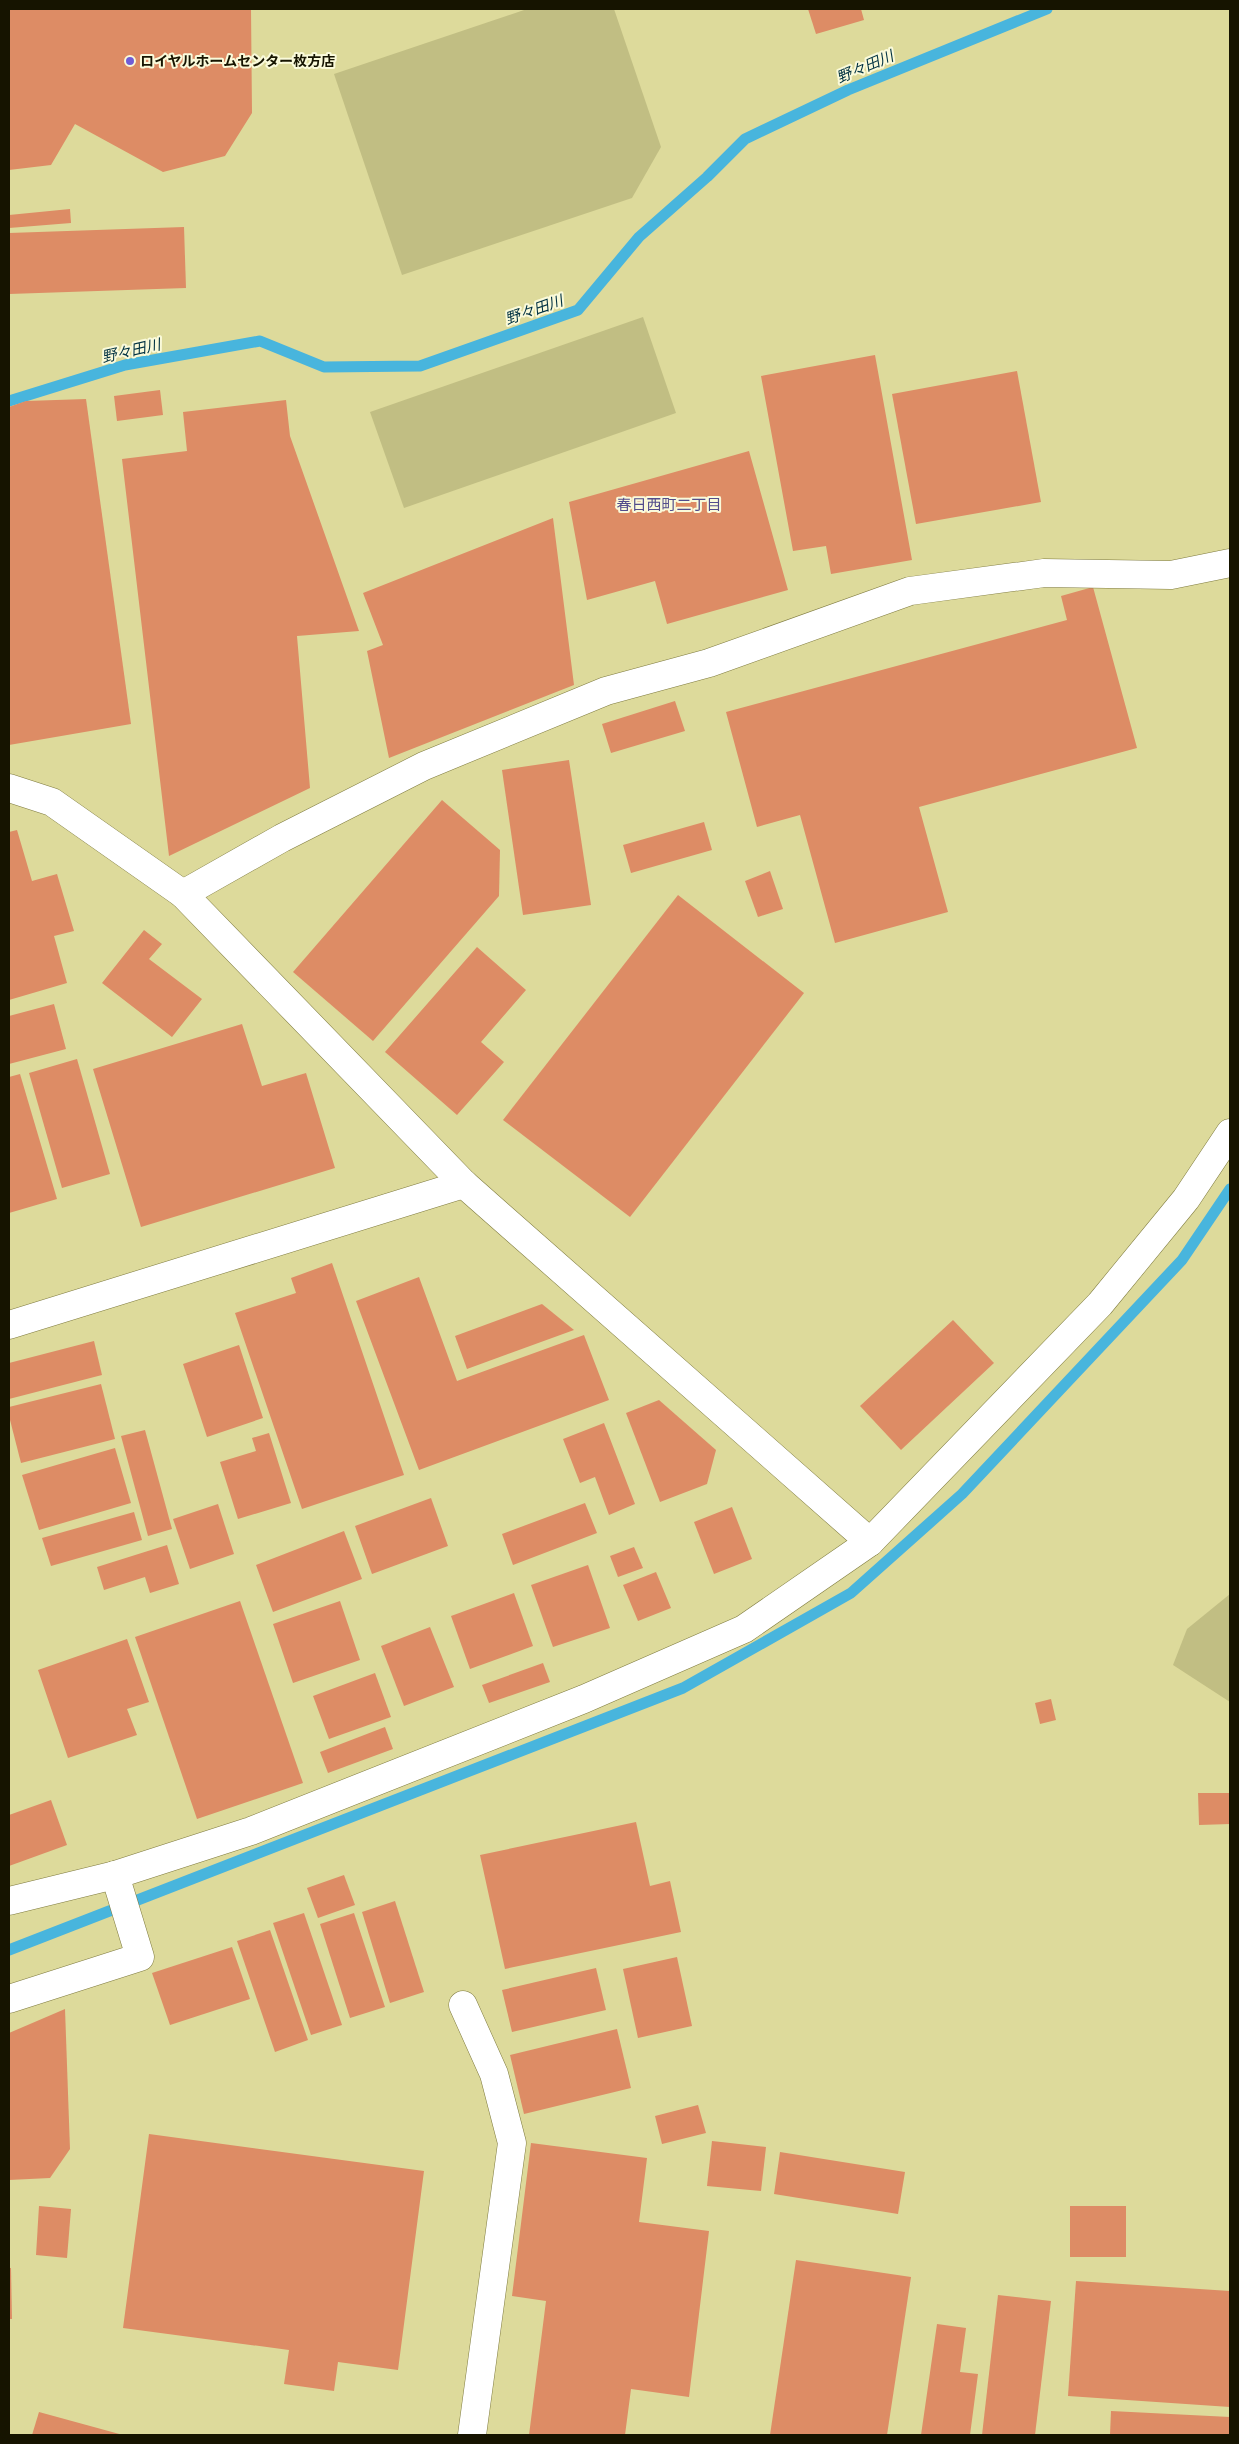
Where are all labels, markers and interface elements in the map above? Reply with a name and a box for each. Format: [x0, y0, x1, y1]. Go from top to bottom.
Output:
water label: 野々田川 [834, 47, 899, 89]
place label: ロイヤルホームセンター枚方店 [140, 54, 335, 71]
marker: ロイヤルホームセンター枚方店 [124, 55, 136, 67]
water label: 野々田川 [503, 292, 568, 330]
water label: 野々田川 [100, 336, 165, 368]
district label: 春日西町二丁目 [616, 497, 722, 516]

